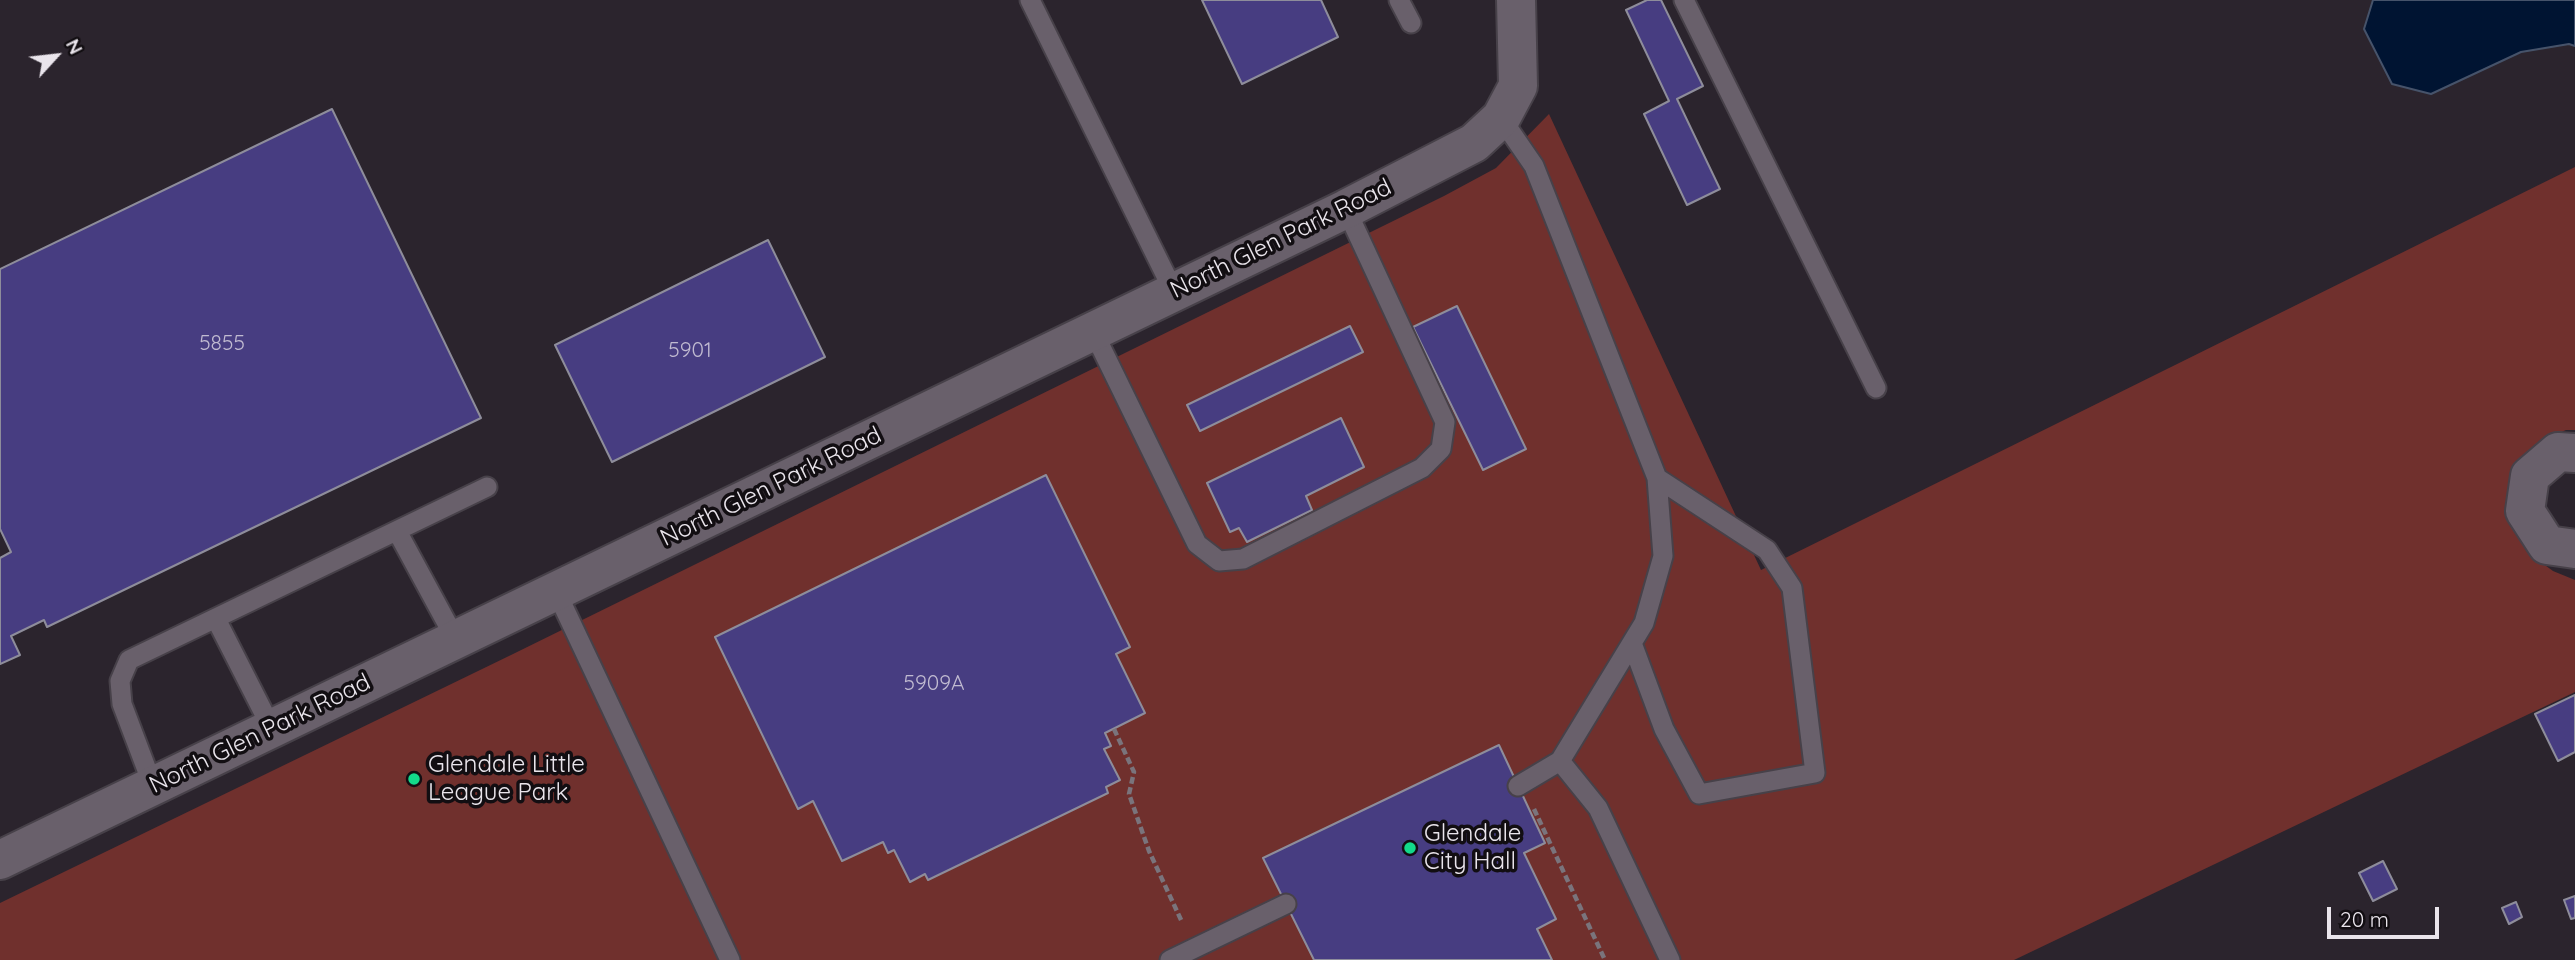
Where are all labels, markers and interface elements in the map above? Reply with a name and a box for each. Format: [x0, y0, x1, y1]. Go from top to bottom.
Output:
north arrow [21, 21, 91, 91]
text: N [61, 35, 89, 58]
street label: North Glen Park Road [1166, 173, 1396, 305]
house number: 5855 [199, 331, 245, 357]
house number: 5901 [668, 338, 712, 364]
street label: North Glen Park Road [656, 421, 886, 553]
street label: North Glen Park Road [145, 668, 375, 800]
house number: 5909A [904, 671, 964, 697]
place label: Glendale Little League Park [428, 751, 585, 807]
marker: Glendale Little League Park [406, 771, 422, 787]
place label: Glendale City Hall [1424, 820, 1521, 876]
marker: Glendale City Hall [1402, 840, 1418, 856]
scale bar [2330, 894, 2442, 938]
text: 20 m [2340, 906, 2389, 932]

